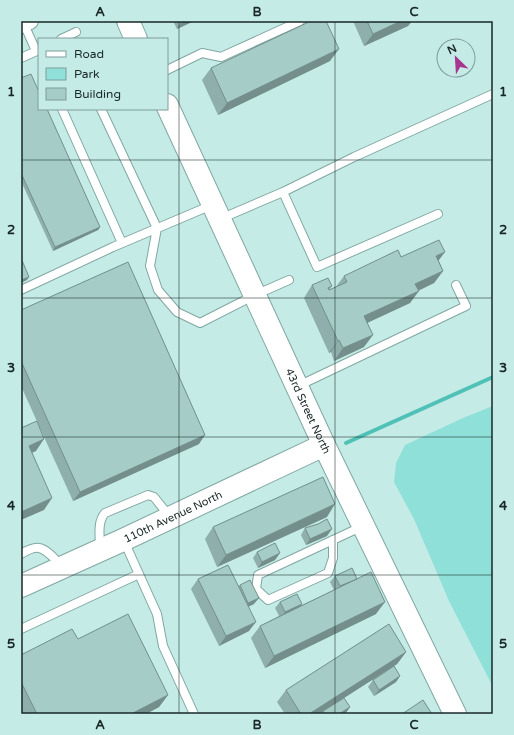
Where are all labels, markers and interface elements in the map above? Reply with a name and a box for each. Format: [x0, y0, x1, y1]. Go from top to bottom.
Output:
text: A [95, 4, 105, 20]
text: B [252, 4, 262, 20]
text: C [409, 4, 419, 20]
legend [38, 38, 168, 110]
north arrow [436, 38, 476, 78]
text: N [445, 42, 459, 57]
text: Road [74, 47, 104, 61]
text: Park [74, 67, 100, 81]
text: 1 [7, 84, 15, 100]
text: 1 [499, 84, 507, 100]
text: Building [74, 87, 121, 101]
text: 2 [7, 222, 15, 238]
text: 2 [499, 222, 507, 238]
text: 3 [7, 360, 15, 376]
text: 3 [499, 360, 507, 376]
street label: 43rd Street North [283, 366, 334, 456]
street label: 110th Avenue North [122, 488, 224, 545]
text: 4 [7, 498, 16, 514]
text: 4 [499, 498, 508, 514]
text: 5 [7, 636, 15, 652]
text: 5 [499, 636, 507, 652]
text: A [95, 717, 105, 733]
text: B [252, 717, 262, 733]
text: C [409, 717, 419, 733]

